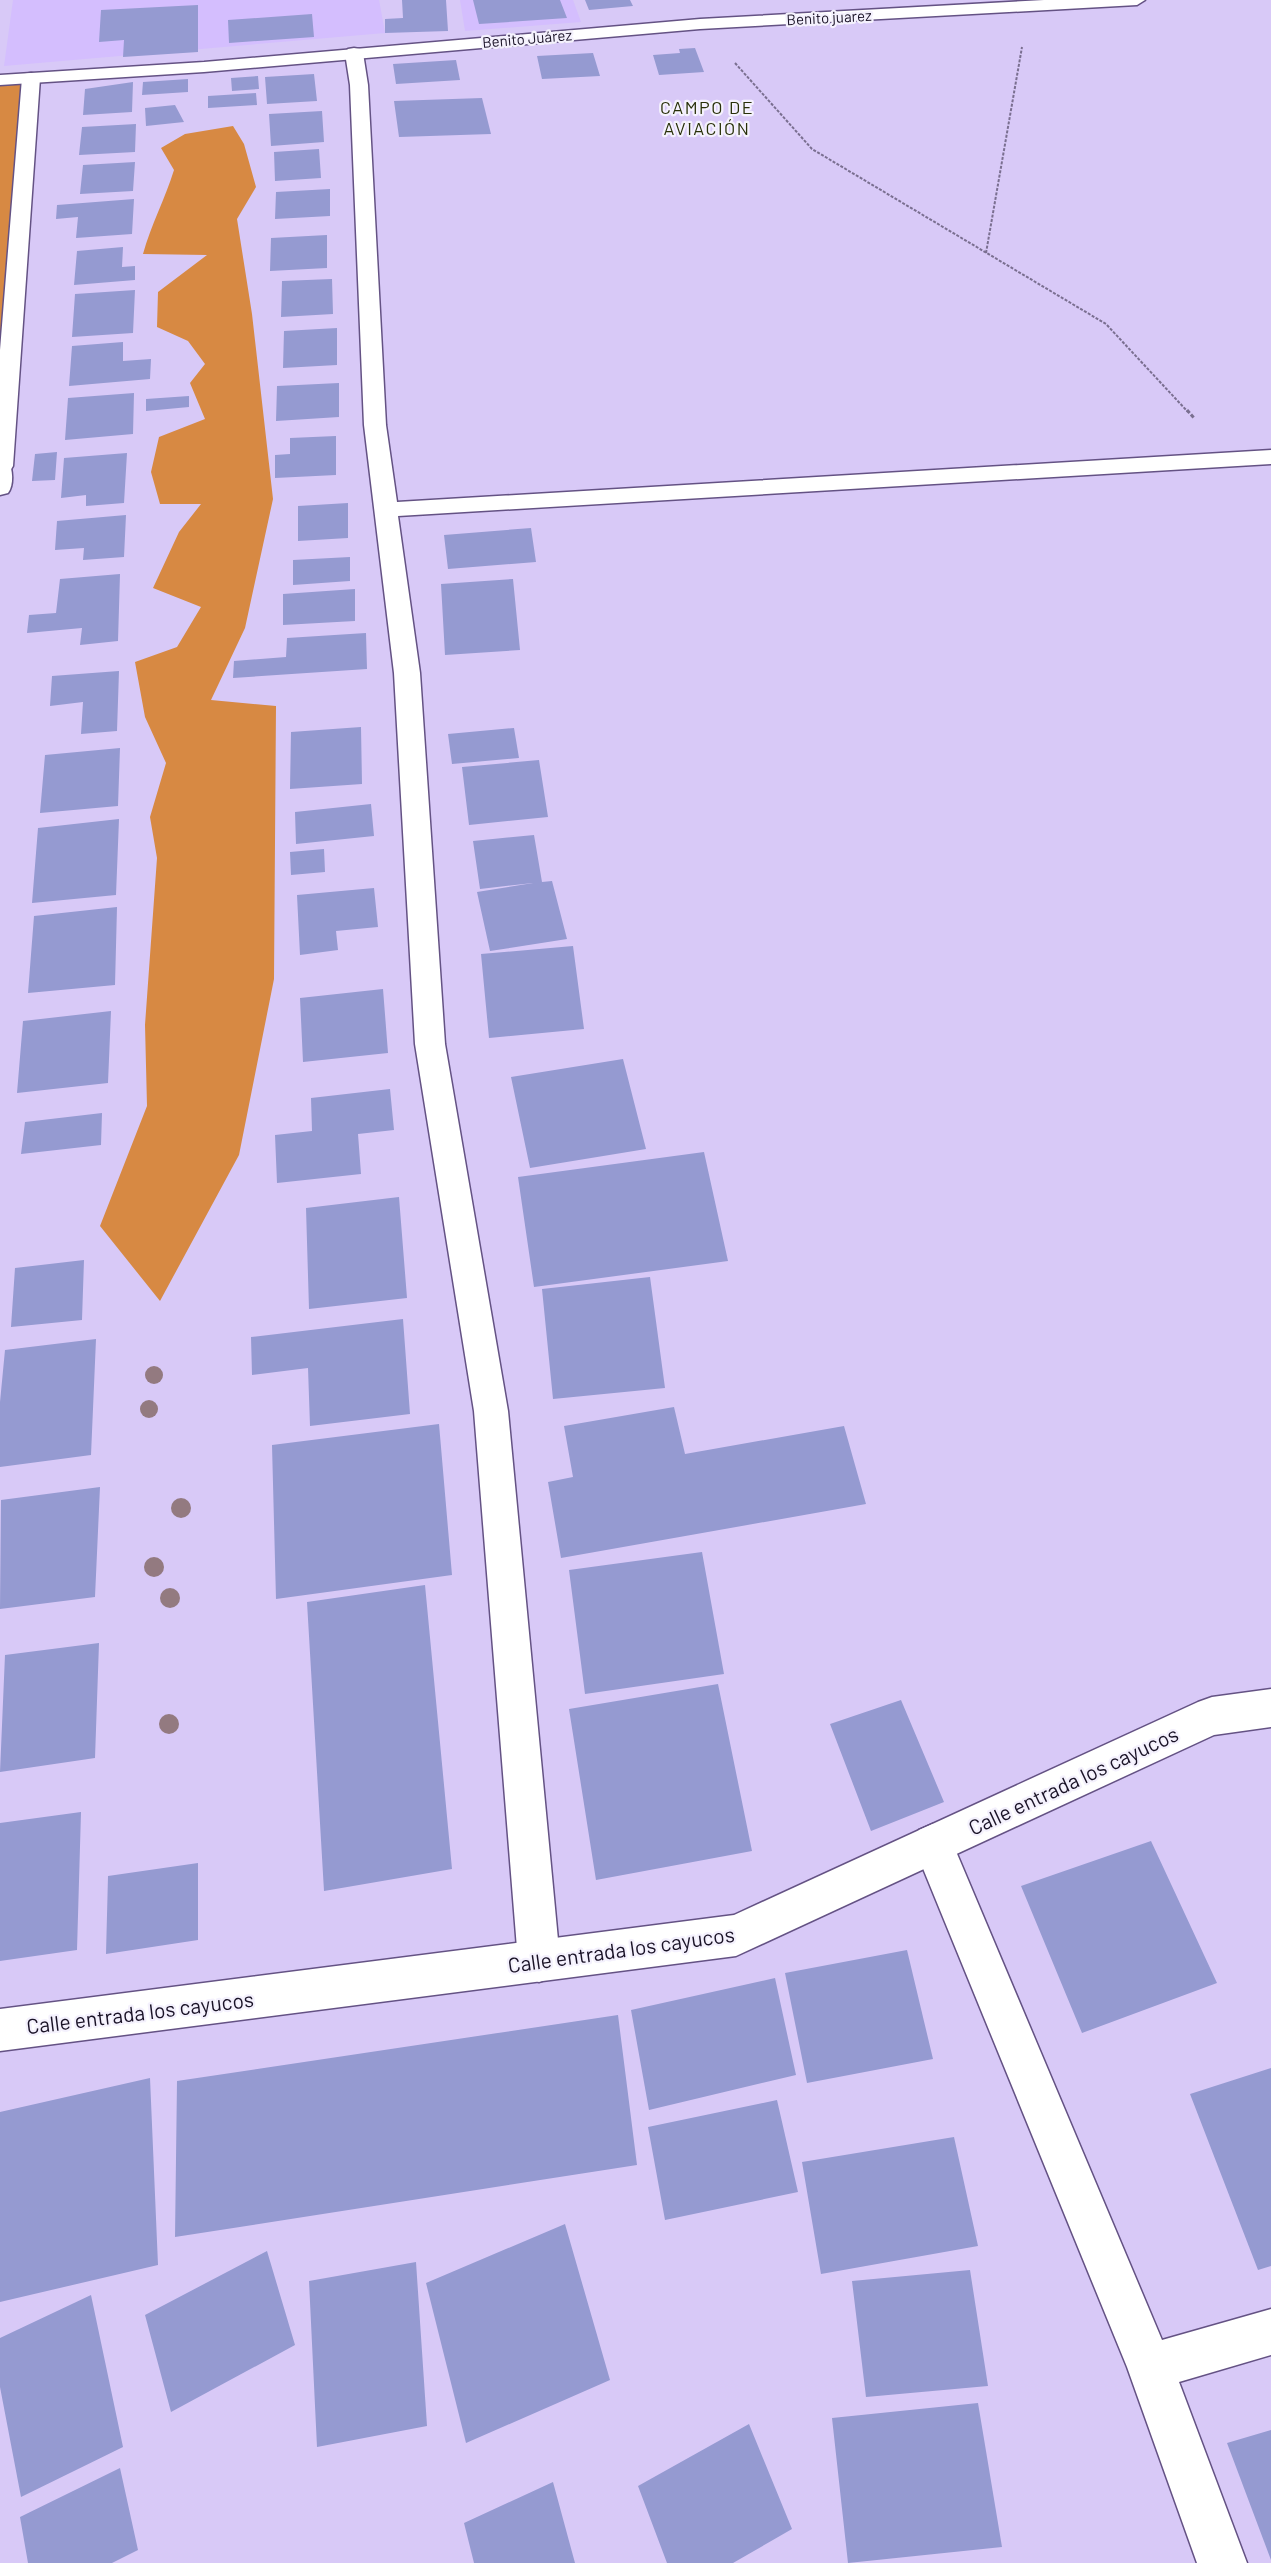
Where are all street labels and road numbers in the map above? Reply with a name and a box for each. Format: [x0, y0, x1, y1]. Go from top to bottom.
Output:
street label: Benito juarez [786, 6, 872, 28]
street label: Benito Juárez [481, 25, 573, 51]
street label: Calle entrada los cayucos [964, 1720, 1182, 1840]
street label: Calle entrada los cayucos [506, 1921, 736, 1977]
street label: Calle entrada los cayucos [25, 1986, 255, 2038]

